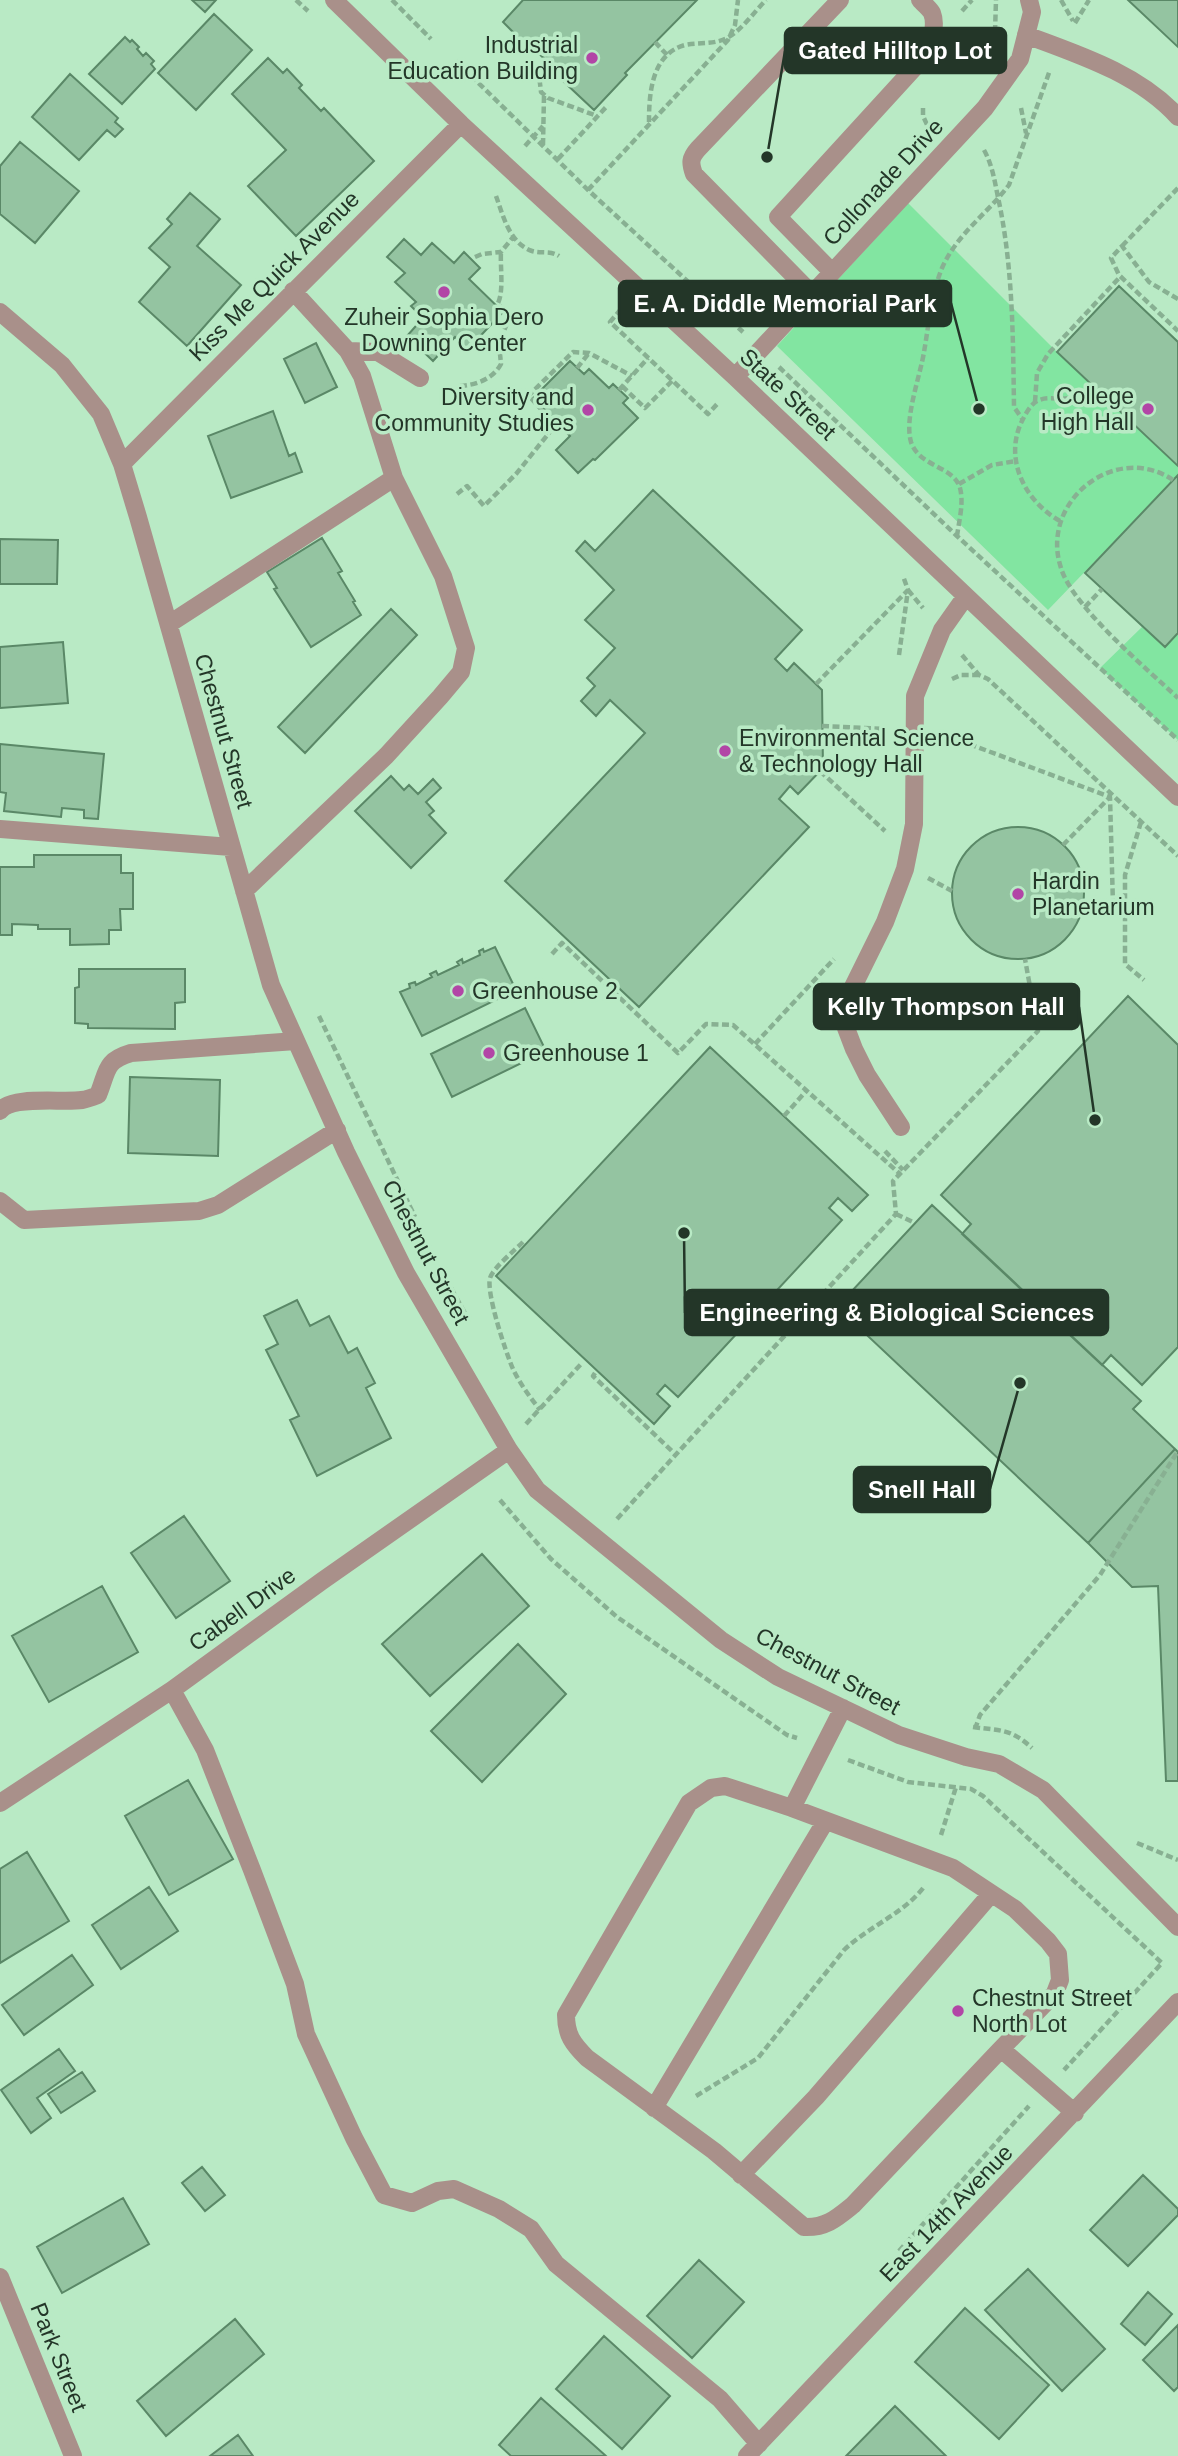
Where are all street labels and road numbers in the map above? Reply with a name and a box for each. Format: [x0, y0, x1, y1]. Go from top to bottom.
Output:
street label: Collonade Drive [818, 113, 948, 251]
street label: Kiss Me Quick Avenue [184, 186, 364, 366]
street label: State Street [735, 343, 842, 445]
street label: Chestnut Street [189, 651, 259, 812]
street label: Chestnut Street [377, 1175, 475, 1329]
street label: Cabell Drive [184, 1562, 300, 1656]
street label: Chestnut Street [751, 1622, 905, 1720]
street label: East 14th Avenue [874, 2139, 1018, 2287]
street label: Park Street [25, 2299, 93, 2416]

